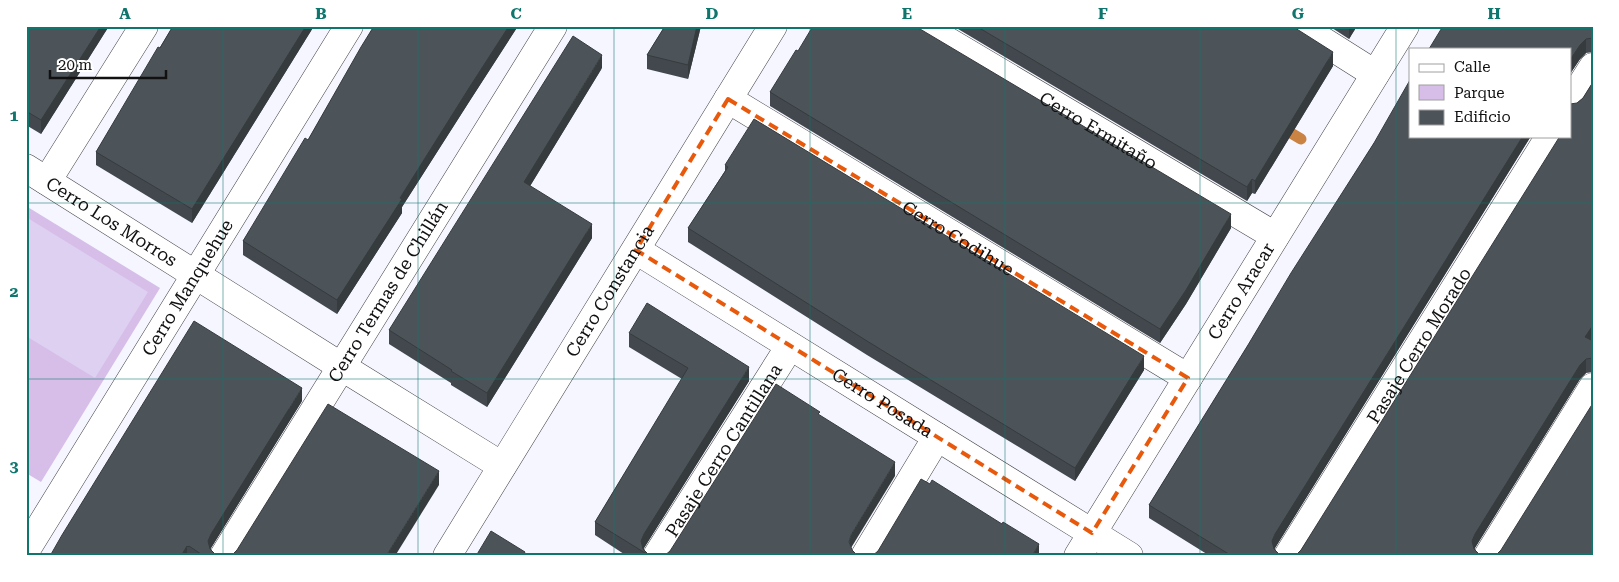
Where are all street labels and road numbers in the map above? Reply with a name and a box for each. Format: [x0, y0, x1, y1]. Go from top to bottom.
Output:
street label: Cerro Ermitaño [1036, 87, 1161, 173]
street label: Cerro Los Morros [42, 172, 181, 270]
street label: Cerro Codihue [898, 196, 1018, 280]
street label: Cerro Termas de Chillán [323, 197, 452, 386]
street label: Cerro Manquehue [137, 215, 237, 360]
street label: Cerro Constancia [561, 221, 658, 361]
street label: Cerro Aracar [1203, 239, 1279, 343]
street label: Pasaje Cerro Morado [1362, 264, 1475, 427]
street label: Pasaje Cerro Cantillana [661, 359, 786, 541]
street label: Cerro Posada [828, 363, 937, 442]

